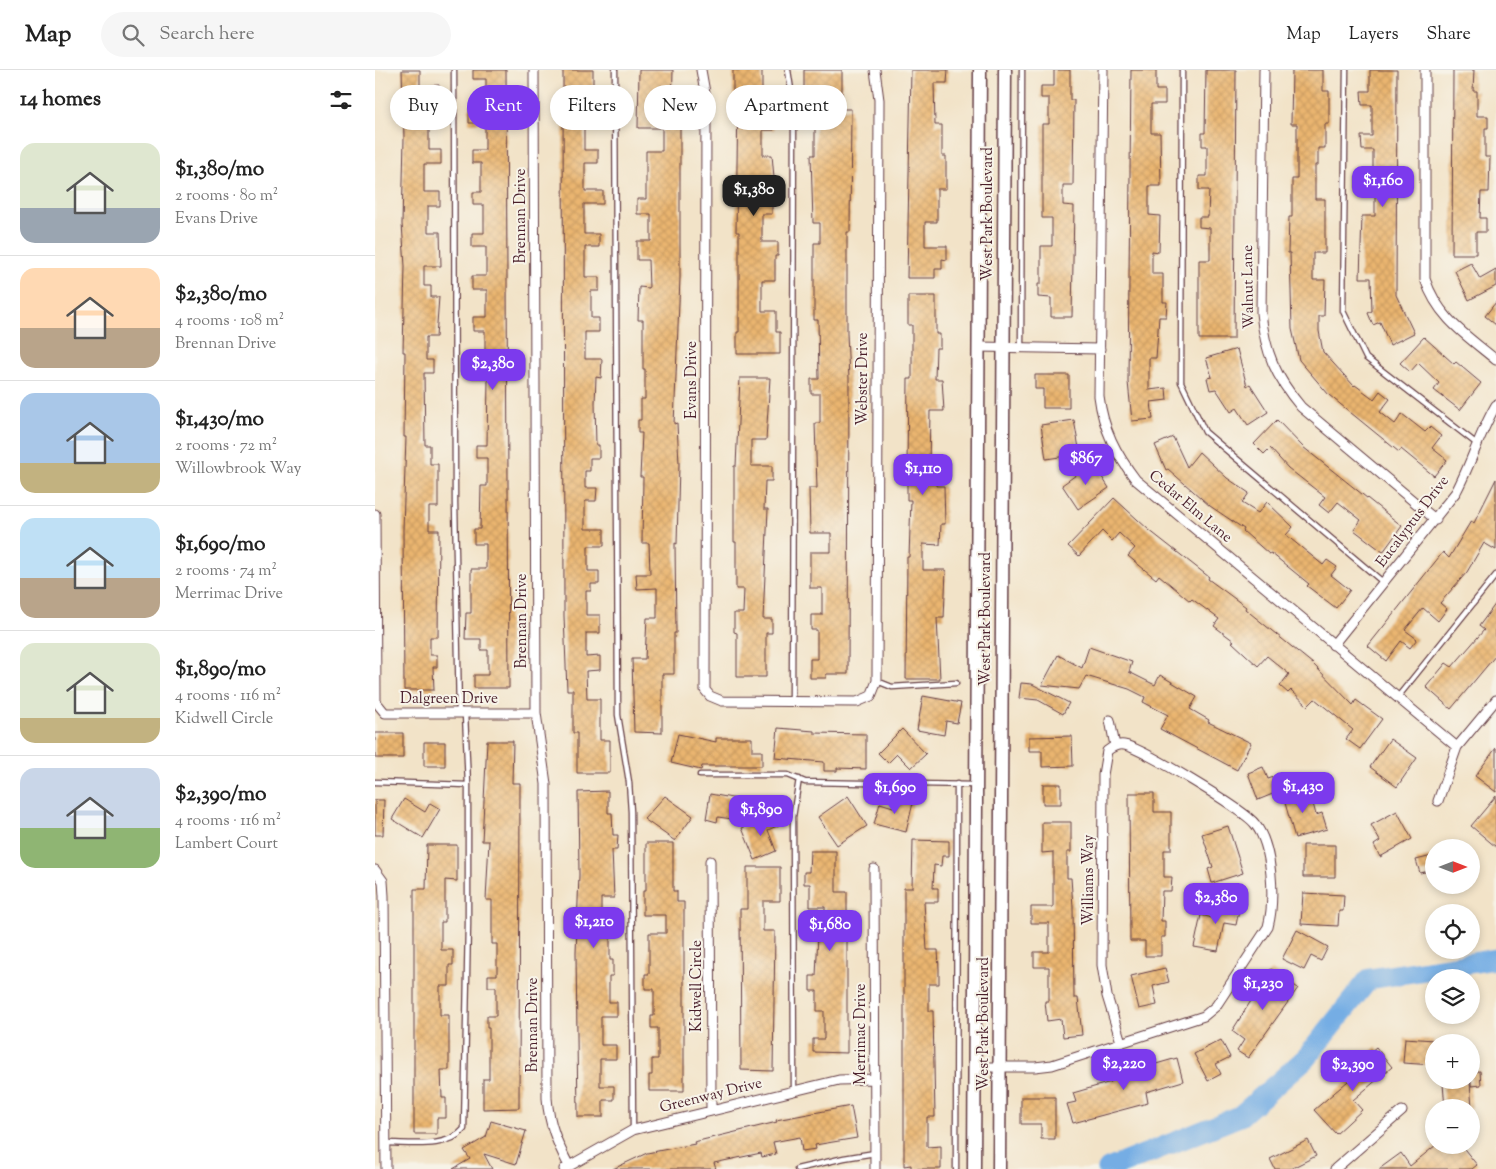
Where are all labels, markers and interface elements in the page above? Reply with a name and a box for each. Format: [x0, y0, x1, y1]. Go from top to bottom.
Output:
search box [101, 12, 451, 57]
text: Map [25, 18, 71, 52]
icon: search [119, 21, 147, 49]
text: Search here [159, 21, 255, 48]
text: Map [1286, 22, 1321, 48]
text: Layers [1349, 22, 1399, 48]
text: Share [1427, 22, 1471, 48]
text: 14 homes [20, 85, 101, 115]
chip: Buy [390, 85, 457, 130]
chip: Rent [467, 85, 540, 130]
chip: Filters [550, 85, 634, 130]
chip: New [644, 85, 716, 130]
chip: Apartment [726, 85, 847, 130]
icon: filters [327, 86, 355, 114]
street label: West Park Boulevard [978, 146, 999, 281]
text: $1,380/mo [175, 155, 264, 185]
icon: home [60, 163, 120, 223]
pin: $1,160 [1342, 166, 1424, 208]
street label: Brennan Drive [511, 169, 532, 263]
text: $1,160 [1363, 170, 1403, 193]
pin: $1,380 [713, 174, 795, 217]
text: $1,380 [734, 179, 774, 202]
text: 2 rooms · 80 m² [175, 185, 278, 208]
text: Evans Drive [175, 208, 258, 231]
street label: Walnut Lane [1238, 245, 1260, 329]
text: $2,380/mo [175, 280, 267, 310]
icon: home [60, 288, 120, 348]
text: 4 rooms · 108 m² [175, 310, 284, 333]
street label: Webster Drive [853, 332, 874, 426]
text: Brennan Drive [175, 333, 276, 356]
street label: Evans Drive [682, 341, 703, 419]
pin: $2,380 [452, 348, 534, 391]
text: $2,380 [472, 353, 514, 376]
text: $1,430/mo [175, 405, 264, 435]
icon: home [60, 413, 120, 473]
text: 2 rooms · 72 m² [175, 435, 277, 458]
pin: $867 [1056, 444, 1116, 486]
text: $867 [1070, 448, 1102, 471]
pin: $1,110 [882, 454, 964, 496]
text: Willowbrook Way [175, 458, 302, 481]
text: $1,110 [904, 458, 942, 481]
street label: Cedar Elm Lane [1144, 466, 1236, 548]
street label: Eucalyptus Drive [1371, 472, 1455, 572]
text: $1,690/mo [175, 530, 265, 560]
icon: home [60, 538, 120, 598]
street label: West Park Boulevard [976, 551, 997, 686]
text: 2 rooms · 74 m² [175, 560, 277, 583]
street label: Brennan Drive [512, 574, 533, 668]
text: Merrimac Drive [175, 583, 283, 606]
text: $1,890/mo [175, 655, 266, 685]
icon: home [60, 663, 120, 723]
text: 4 rooms · 116 m² [175, 685, 281, 708]
street label: Dalgreen Drive [400, 689, 498, 710]
text: Kidwell Circle [175, 708, 273, 731]
pin: $1,690 [854, 772, 936, 815]
pin: $1,430 [1262, 772, 1344, 814]
text: $1,430 [1283, 776, 1323, 799]
text: $1,690 [874, 777, 916, 800]
text: $2,390/mo [175, 780, 266, 810]
icon: home [60, 788, 120, 848]
pin: $1,890 [720, 794, 802, 837]
text: $1,890 [740, 799, 782, 822]
text: 4 rooms · 116 m² [175, 810, 281, 833]
text: Lambert Court [175, 833, 278, 856]
street label: Williams Way [1079, 834, 1100, 926]
north arrow [1425, 839, 1480, 894]
map controls [1425, 839, 1480, 1154]
pin: $2,380 [1175, 882, 1257, 925]
text: $2,380 [1195, 887, 1237, 910]
button: locate [1425, 904, 1480, 959]
pin: $1,210 [553, 906, 635, 949]
pin: $1,680 [789, 910, 871, 952]
text: $1,210 [574, 911, 614, 934]
text: $1,680 [809, 914, 851, 937]
street label: Kidwell Circle [687, 940, 708, 1032]
street label: West Park Boulevard [974, 956, 995, 1091]
pin: $1,230 [1222, 968, 1304, 1011]
button: layers [1425, 969, 1480, 1024]
text: $1,230 [1243, 973, 1283, 996]
street label: Brennan Drive [523, 978, 544, 1072]
street label: Merrimac Drive [851, 983, 872, 1085]
button: + [1425, 1034, 1480, 1089]
pin: $2,220 [1083, 1048, 1165, 1091]
pin: $2,390 [1312, 1050, 1394, 1092]
text: $2,220 [1102, 1053, 1146, 1076]
text: $2,390 [1332, 1054, 1374, 1077]
street label: Greenway Drive [658, 1073, 764, 1119]
button: − [1425, 1099, 1480, 1154]

